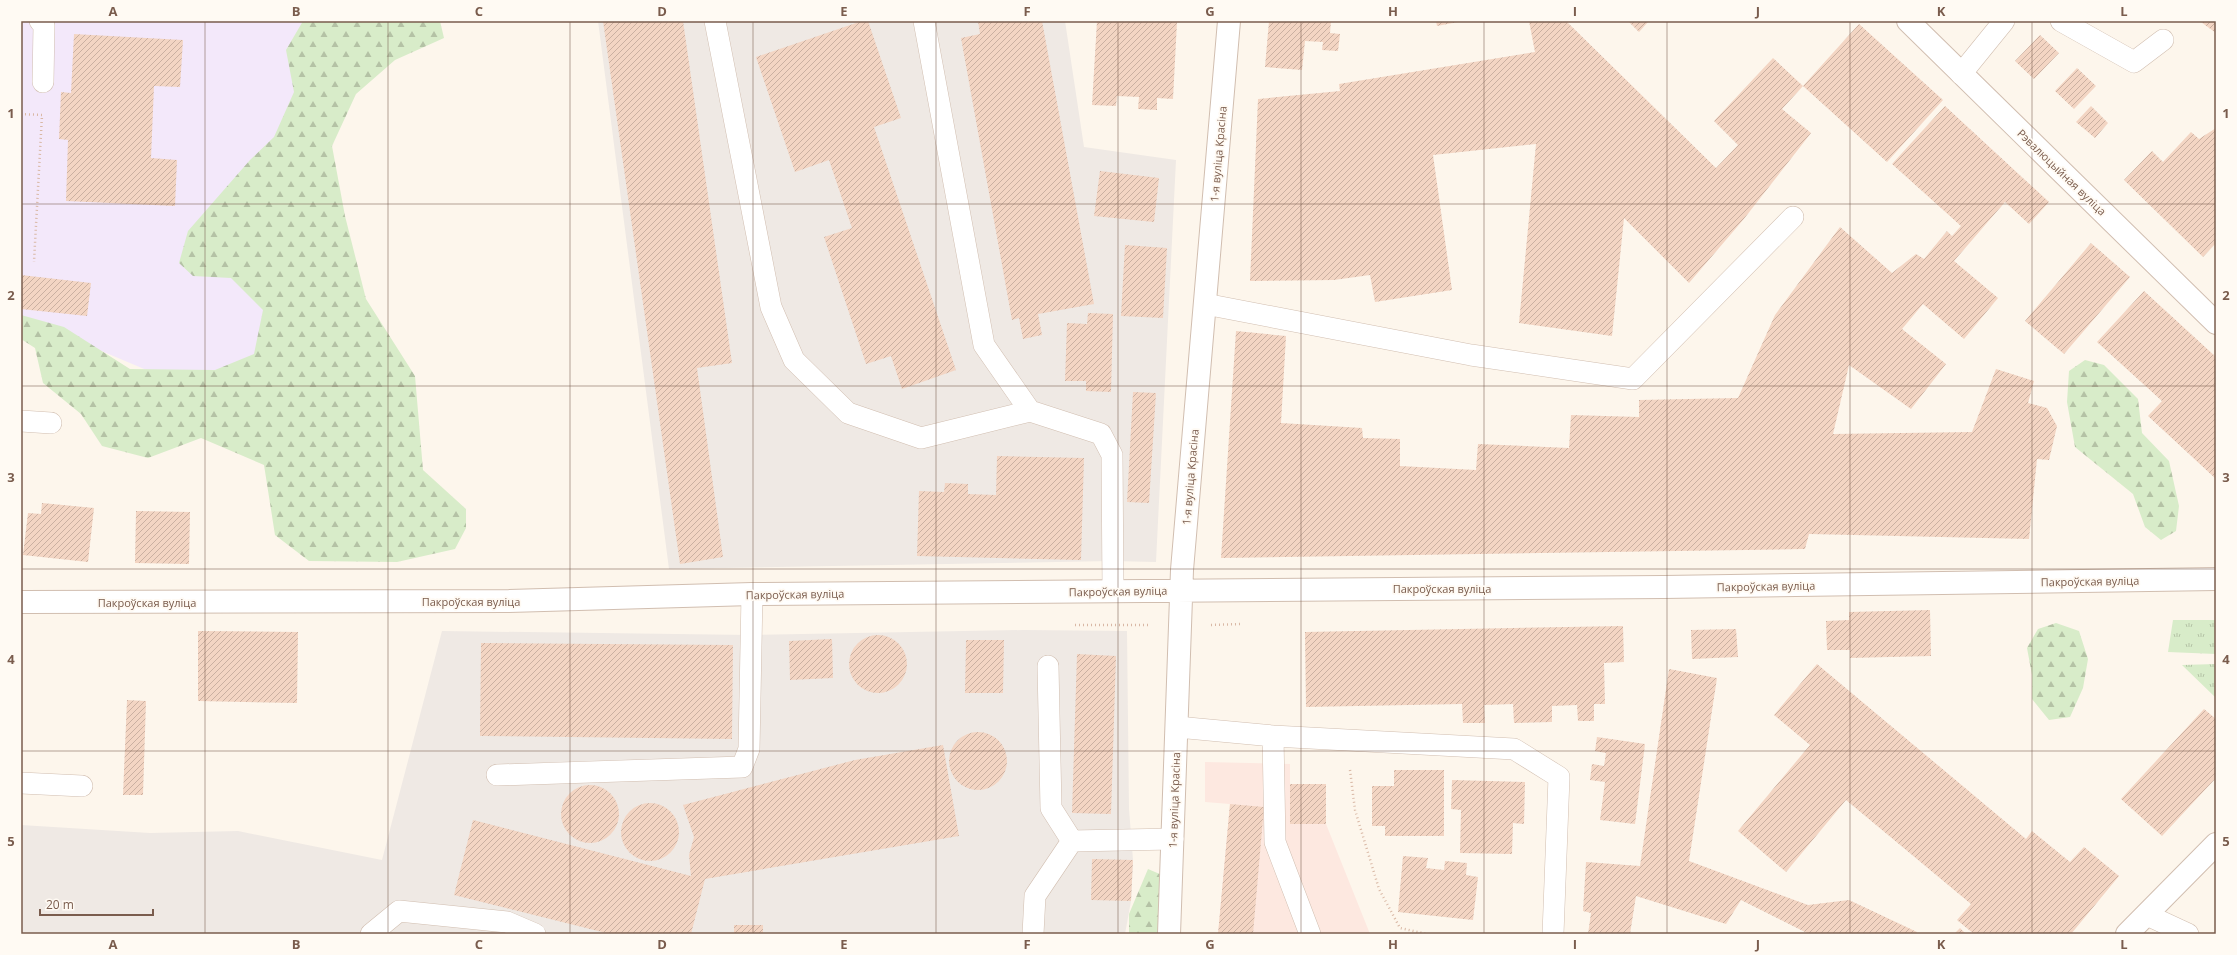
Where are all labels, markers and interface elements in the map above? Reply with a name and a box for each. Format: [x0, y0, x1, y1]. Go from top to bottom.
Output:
text: A [109, 2, 118, 20]
text: B [292, 2, 301, 20]
text: C [475, 2, 483, 20]
text: D [657, 2, 667, 20]
text: E [840, 2, 848, 20]
text: F [1023, 2, 1031, 20]
text: G [1205, 2, 1215, 20]
text: H [1388, 2, 1398, 20]
text: I [1573, 2, 1577, 20]
text: J [1755, 2, 1760, 20]
text: K [1937, 2, 1946, 20]
text: L [2120, 2, 2128, 20]
text: 1 [7, 104, 15, 122]
text: 1 [2222, 104, 2230, 122]
street label: 1-я вуліца Красіна [1206, 105, 1230, 203]
street label: Рэвалюцыйная вуліца [2014, 126, 2110, 218]
text: 2 [7, 286, 15, 304]
text: 2 [2222, 286, 2230, 304]
street label: 1-я вуліца Красіна [1178, 428, 1202, 526]
text: 3 [7, 468, 15, 486]
text: 3 [2222, 468, 2230, 486]
street label: Пакроўская вуліца [2041, 573, 2139, 589]
street label: Пакроўская вуліца [1717, 578, 1815, 594]
street label: Пакроўская вуліца [1393, 581, 1491, 596]
street label: Пакроўская вуліца [1069, 583, 1167, 599]
street label: Пакроўская вуліца [746, 586, 844, 602]
street label: Пакроўская вуліца [422, 594, 520, 609]
street label: Пакроўская вуліца [98, 595, 196, 610]
text: 4 [7, 650, 15, 668]
text: 4 [2222, 650, 2230, 668]
street label: 1-я вуліца Красіна [1165, 752, 1183, 848]
text: 5 [7, 832, 15, 850]
text: 5 [2222, 832, 2230, 850]
scale bar [40, 891, 153, 917]
text: 20 m [46, 896, 74, 913]
text: A [109, 935, 118, 953]
text: B [292, 935, 301, 953]
text: C [475, 935, 483, 953]
text: D [657, 935, 667, 953]
text: E [840, 935, 848, 953]
text: F [1023, 935, 1031, 953]
text: G [1205, 935, 1215, 953]
text: H [1388, 935, 1398, 953]
text: I [1573, 935, 1577, 953]
text: J [1755, 935, 1760, 953]
text: K [1937, 935, 1946, 953]
text: L [2120, 935, 2128, 953]

